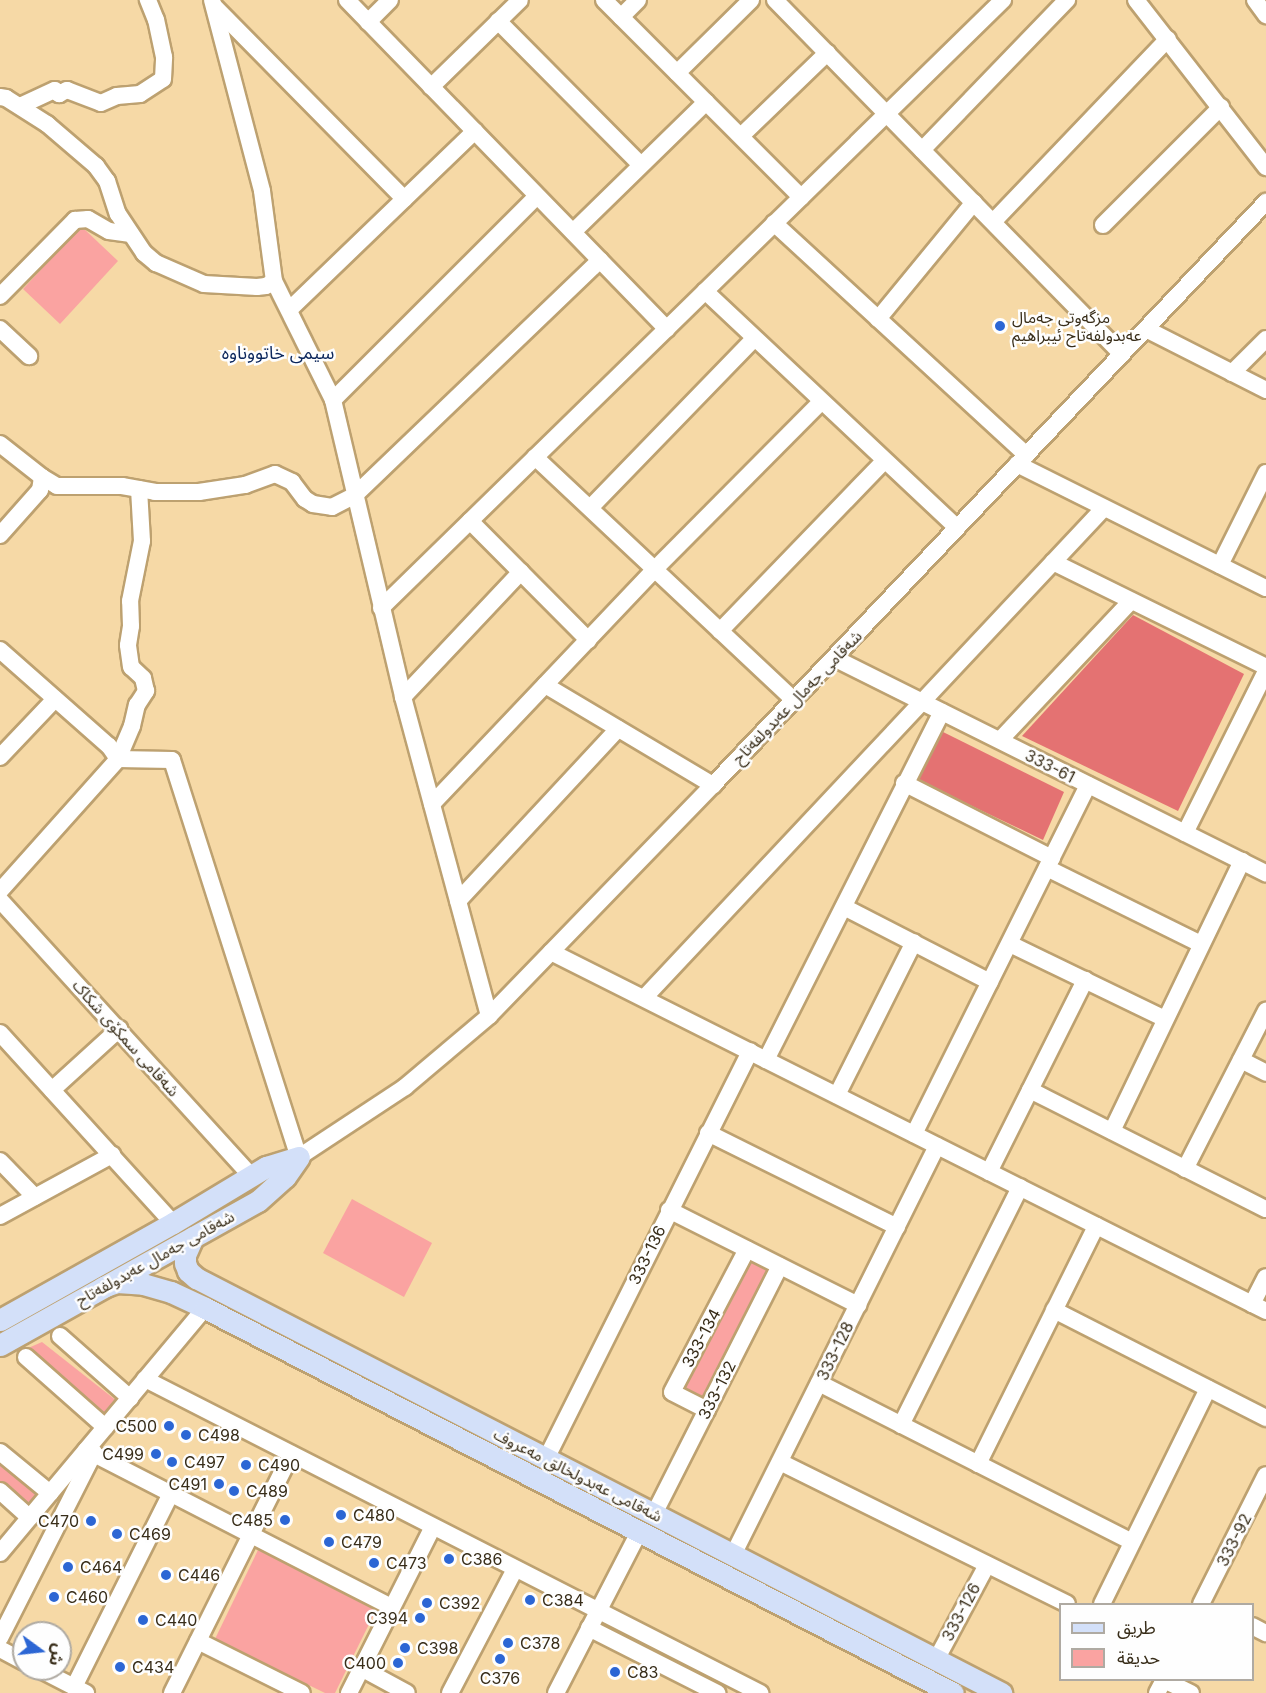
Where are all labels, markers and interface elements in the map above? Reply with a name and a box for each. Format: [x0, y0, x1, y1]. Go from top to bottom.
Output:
place label: مزگەوتی جەمال عەبدولفەتاح ئیبراهیم [1012, 307, 1141, 345]
marker: مزگەوتی جەمال عەبدولفەتاح ئیبراهیم [993, 319, 1007, 333]
district label: سیمی خاتووناوه [222, 342, 334, 364]
street label: شەقامی جەمال عەبدولفەتاح [728, 626, 866, 768]
street label: 333-61 [1022, 745, 1078, 787]
street label: شەقامی سمکۆی شکاک [69, 976, 183, 1100]
street label: شەقامی جەمال عەبدولفەتاح [73, 1206, 237, 1310]
street label: 333-136 [624, 1222, 670, 1288]
street label: 333-134 [678, 1305, 724, 1371]
street label: 333-128 [813, 1318, 857, 1384]
street label: 333-132 [694, 1358, 740, 1422]
place label: C500 [115, 1416, 157, 1436]
marker: C500 [162, 1419, 176, 1433]
street label: شەقامی عەبدولخالق مەعروف [490, 1424, 666, 1526]
place label: C498 [198, 1425, 240, 1445]
marker: C498 [179, 1428, 193, 1442]
place label: C499 [102, 1444, 144, 1464]
marker: C499 [149, 1447, 163, 1461]
place label: C497 [184, 1452, 225, 1472]
marker: C497 [165, 1455, 179, 1469]
place label: C490 [258, 1455, 300, 1475]
marker: C490 [239, 1458, 253, 1472]
place label: C491 [169, 1474, 207, 1494]
marker: C491 [212, 1477, 226, 1491]
place label: C489 [246, 1481, 288, 1501]
marker: C489 [227, 1484, 241, 1498]
place label: C480 [353, 1505, 395, 1525]
marker: C480 [334, 1508, 348, 1522]
place label: C485 [231, 1510, 273, 1530]
street label: 333-92 [1213, 1510, 1255, 1570]
place label: C470 [38, 1511, 79, 1531]
marker: C485 [278, 1513, 292, 1527]
marker: C470 [84, 1514, 98, 1528]
place label: C469 [129, 1524, 171, 1544]
marker: C469 [110, 1527, 124, 1541]
place label: C479 [341, 1532, 382, 1552]
marker: C479 [322, 1535, 336, 1549]
place label: C386 [461, 1549, 502, 1569]
marker: C386 [442, 1552, 456, 1566]
place label: C473 [386, 1553, 427, 1573]
marker: C473 [367, 1556, 381, 1570]
place label: C464 [80, 1557, 122, 1577]
marker: C464 [61, 1560, 75, 1574]
place label: C446 [178, 1565, 220, 1585]
marker: C446 [159, 1568, 173, 1582]
street label: 333-126 [938, 1580, 984, 1644]
place label: C460 [66, 1587, 108, 1607]
marker: C460 [47, 1590, 61, 1604]
place label: C384 [542, 1590, 584, 1610]
place label: C392 [439, 1593, 480, 1613]
marker: C384 [523, 1593, 537, 1607]
marker: C392 [420, 1596, 434, 1610]
legend [1059, 1603, 1254, 1681]
place label: C394 [366, 1608, 408, 1628]
place label: C440 [155, 1610, 197, 1630]
marker: C394 [413, 1611, 427, 1625]
marker: C440 [136, 1613, 150, 1627]
text: طريق [1117, 1617, 1156, 1638]
north arrow [12, 1621, 72, 1681]
place label: C378 [520, 1633, 560, 1653]
marker: C378 [501, 1636, 515, 1650]
place label: C398 [417, 1638, 458, 1658]
marker: C398 [398, 1641, 412, 1655]
text: ش [45, 1642, 70, 1668]
text: حديقة [1117, 1647, 1160, 1668]
marker: C376 [493, 1652, 507, 1666]
place label: C400 [344, 1653, 386, 1673]
marker: C400 [391, 1656, 405, 1670]
place label: C434 [132, 1657, 174, 1677]
marker: C434 [113, 1660, 127, 1674]
place label: C83 [627, 1662, 658, 1682]
marker: C83 [608, 1665, 622, 1679]
place label: C376 [480, 1668, 520, 1688]

